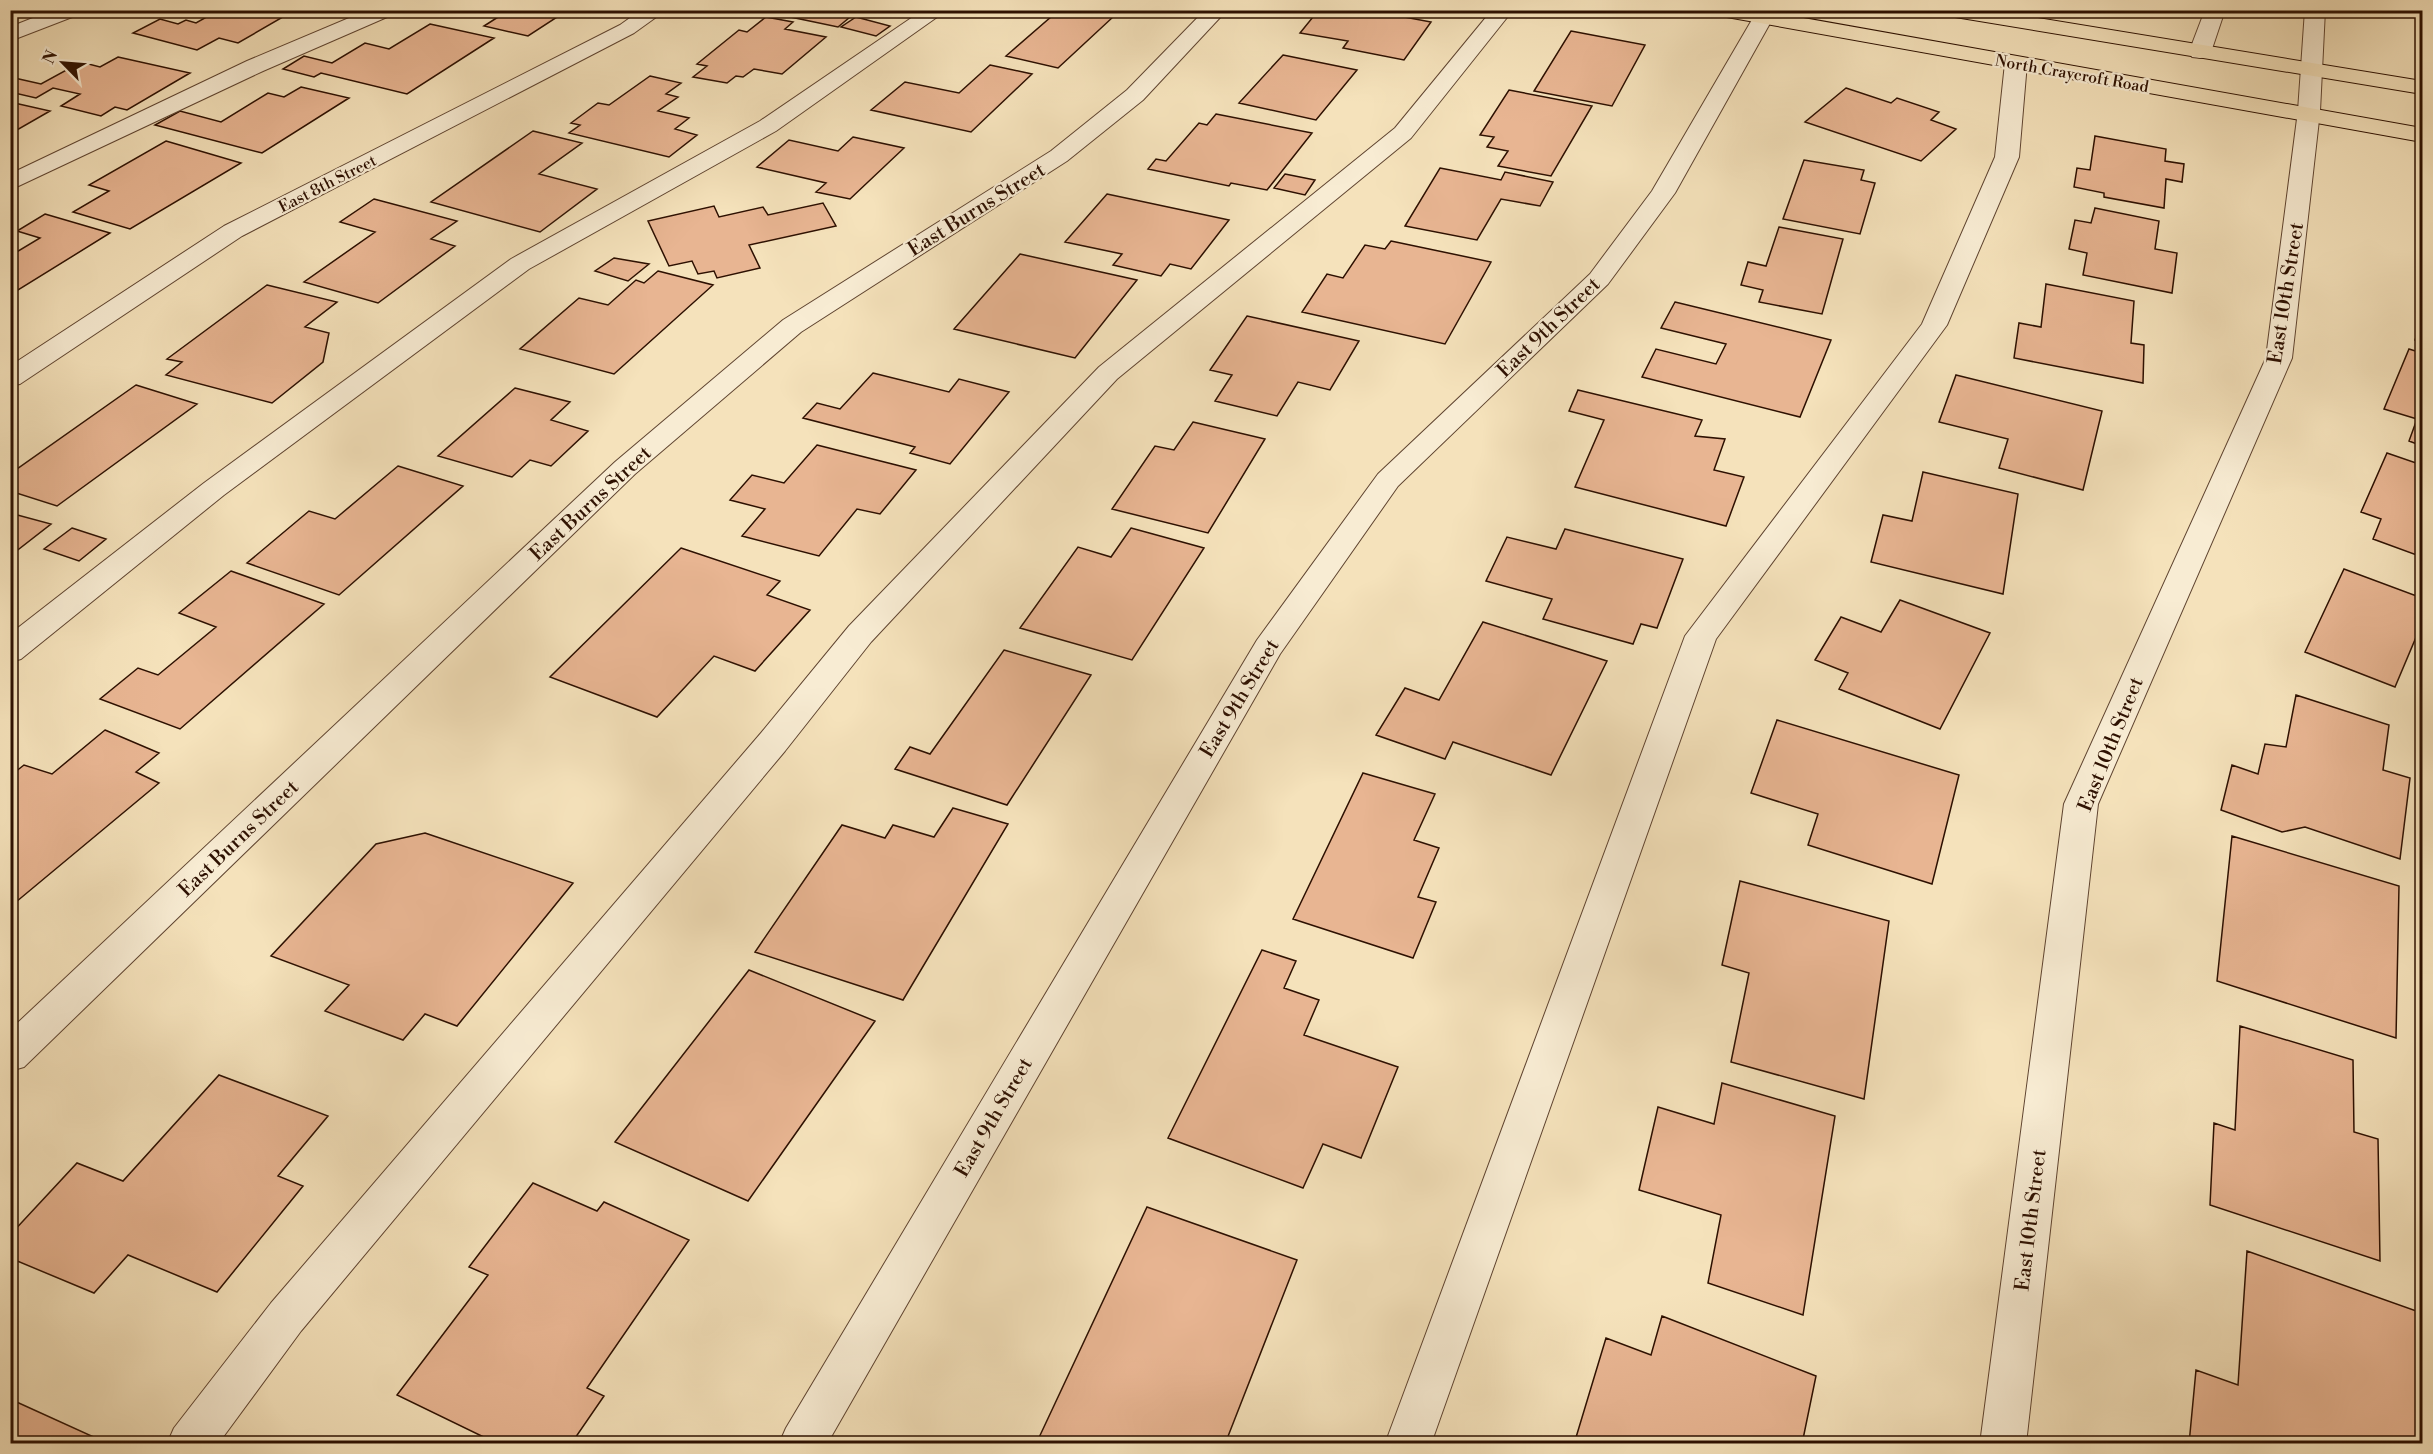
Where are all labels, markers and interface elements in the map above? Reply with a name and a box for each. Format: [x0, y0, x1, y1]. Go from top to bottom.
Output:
north arrow [33, 33, 93, 93]
text: N [39, 47, 62, 67]
street label: North Craycroft Road [1993, 51, 2150, 97]
street label: East 8th Street [275, 150, 380, 217]
street label: East Burns Street [903, 158, 1050, 263]
street label: East 10th Street [2263, 221, 2310, 366]
street label: East 9th Street [1492, 273, 1606, 384]
street label: East Burns Street [525, 441, 657, 567]
street label: East 9th Street [1195, 635, 1285, 763]
street label: East 10th Street [2073, 674, 2150, 816]
street label: East Burns Street [174, 775, 304, 903]
street label: East 9th Street [950, 1054, 1039, 1182]
street label: East 10th Street [2010, 1148, 2053, 1293]

